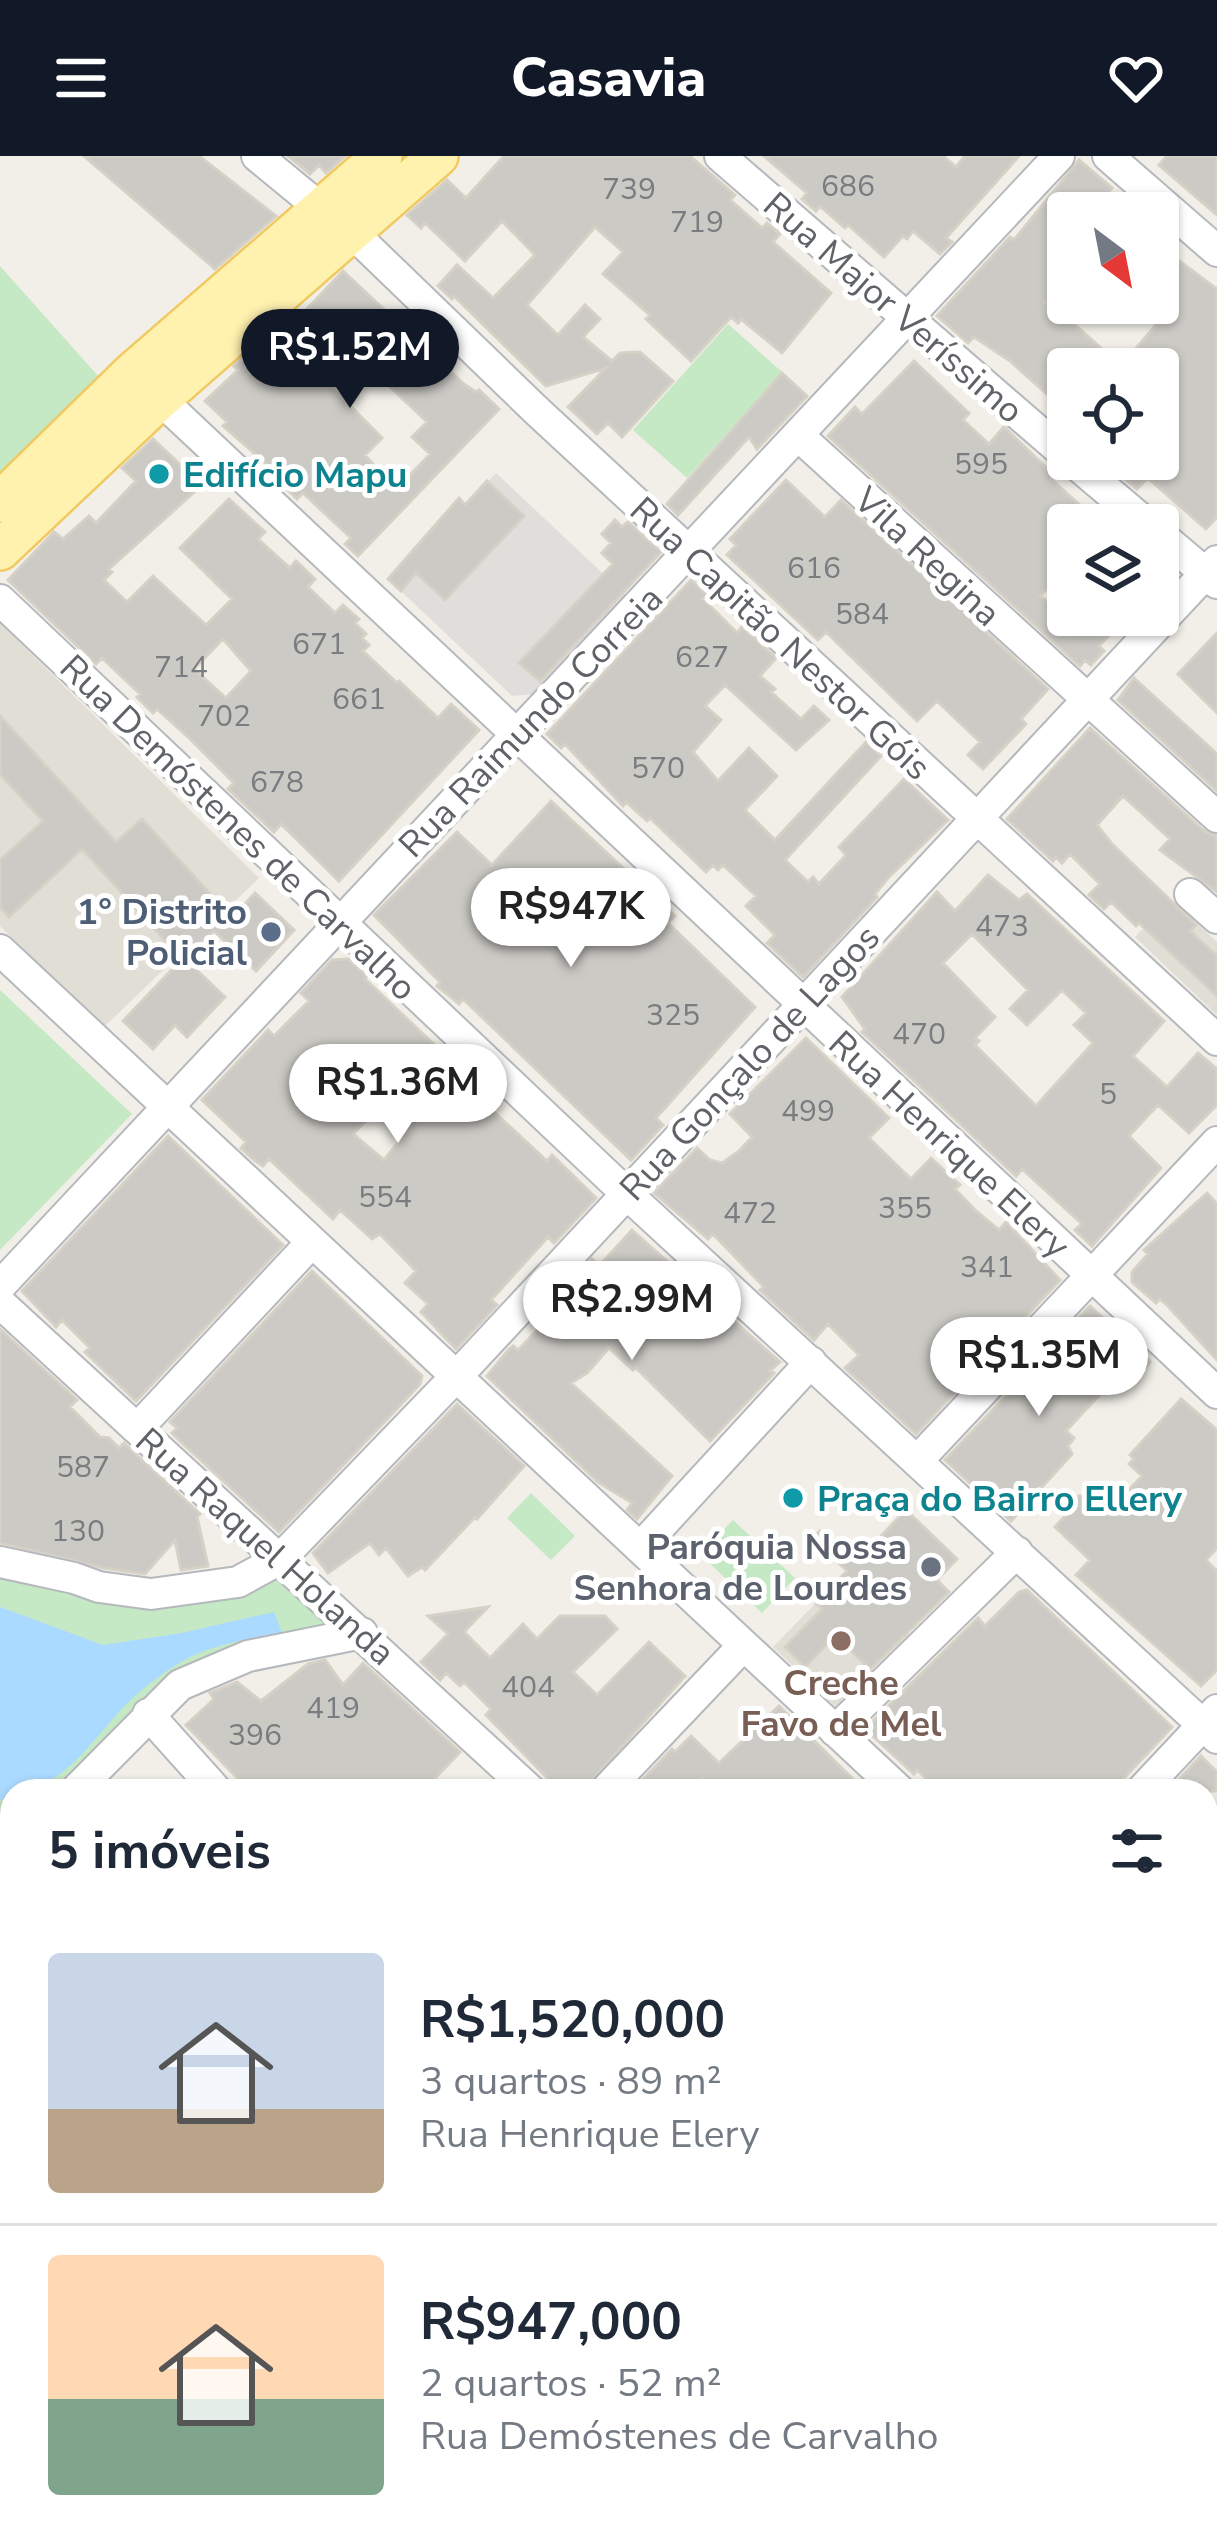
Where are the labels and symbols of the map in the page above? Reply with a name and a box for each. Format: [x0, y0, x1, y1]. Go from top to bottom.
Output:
house number: 686 [821, 166, 875, 207]
house number: 739 [602, 169, 656, 210]
street label: Rua Major Veríssimo [752, 181, 1034, 435]
north arrow [1047, 192, 1179, 324]
house number: 719 [670, 202, 724, 243]
pin: R$1.52M [239, 309, 461, 411]
house number: 595 [954, 444, 1008, 485]
place label: Edifício Mapu [183, 451, 407, 500]
marker: Edifício Mapu [146, 461, 172, 487]
street label: Vila Regina [842, 476, 1011, 638]
street label: Rua Capitão Nestor Góis [619, 487, 941, 792]
house number: 616 [787, 548, 841, 589]
street label: Rua Raimundo Correia [388, 575, 674, 869]
house number: 584 [835, 594, 889, 635]
house number: 671 [292, 624, 346, 665]
house number: 627 [675, 637, 729, 678]
street label: Rua Demóstenes de Carvalho [49, 644, 427, 1012]
house number: 714 [154, 647, 208, 688]
house number: 661 [332, 679, 386, 720]
house number: 702 [197, 696, 251, 737]
house number: 570 [631, 748, 685, 789]
house number: 678 [250, 762, 304, 803]
pin: R$947K [473, 868, 669, 970]
place label: 1° Distrito Policial [77, 888, 248, 978]
house number: 473 [975, 906, 1029, 947]
street label: Rua Gonçalo de Lagos [609, 914, 891, 1212]
marker: 1° Distrito Policial [258, 919, 284, 945]
house number: 325 [646, 995, 700, 1036]
house number: 470 [892, 1014, 946, 1055]
street label: Rua Henrique Elery [818, 1020, 1081, 1270]
pin: R$1.36M [287, 1044, 509, 1146]
house number: 5 [1099, 1074, 1117, 1115]
house number: 499 [781, 1091, 835, 1132]
house number: 554 [358, 1177, 412, 1218]
house number: 355 [878, 1188, 932, 1229]
house number: 472 [723, 1193, 777, 1234]
house number: 341 [960, 1247, 1014, 1288]
pin: R$2.99M [521, 1261, 743, 1363]
pin: R$1.35M [928, 1317, 1150, 1419]
street label: Rua Raquel Holanda [125, 1417, 405, 1677]
house number: 587 [56, 1447, 110, 1488]
place label: Praça do Bairro Ellery [817, 1475, 1183, 1524]
marker: Praça do Bairro Ellery [780, 1485, 806, 1511]
house number: 130 [51, 1511, 105, 1552]
place label: Paróquia Nossa Senhora de Lourdes [574, 1523, 907, 1613]
marker: Paróquia Nossa Senhora de Lourdes [918, 1554, 944, 1580]
marker: Creche Favo de Mel [828, 1628, 854, 1654]
place label: Creche Favo de Mel [740, 1659, 942, 1749]
house number: 404 [501, 1667, 555, 1708]
house number: 419 [306, 1688, 360, 1729]
house number: 396 [228, 1715, 282, 1756]

